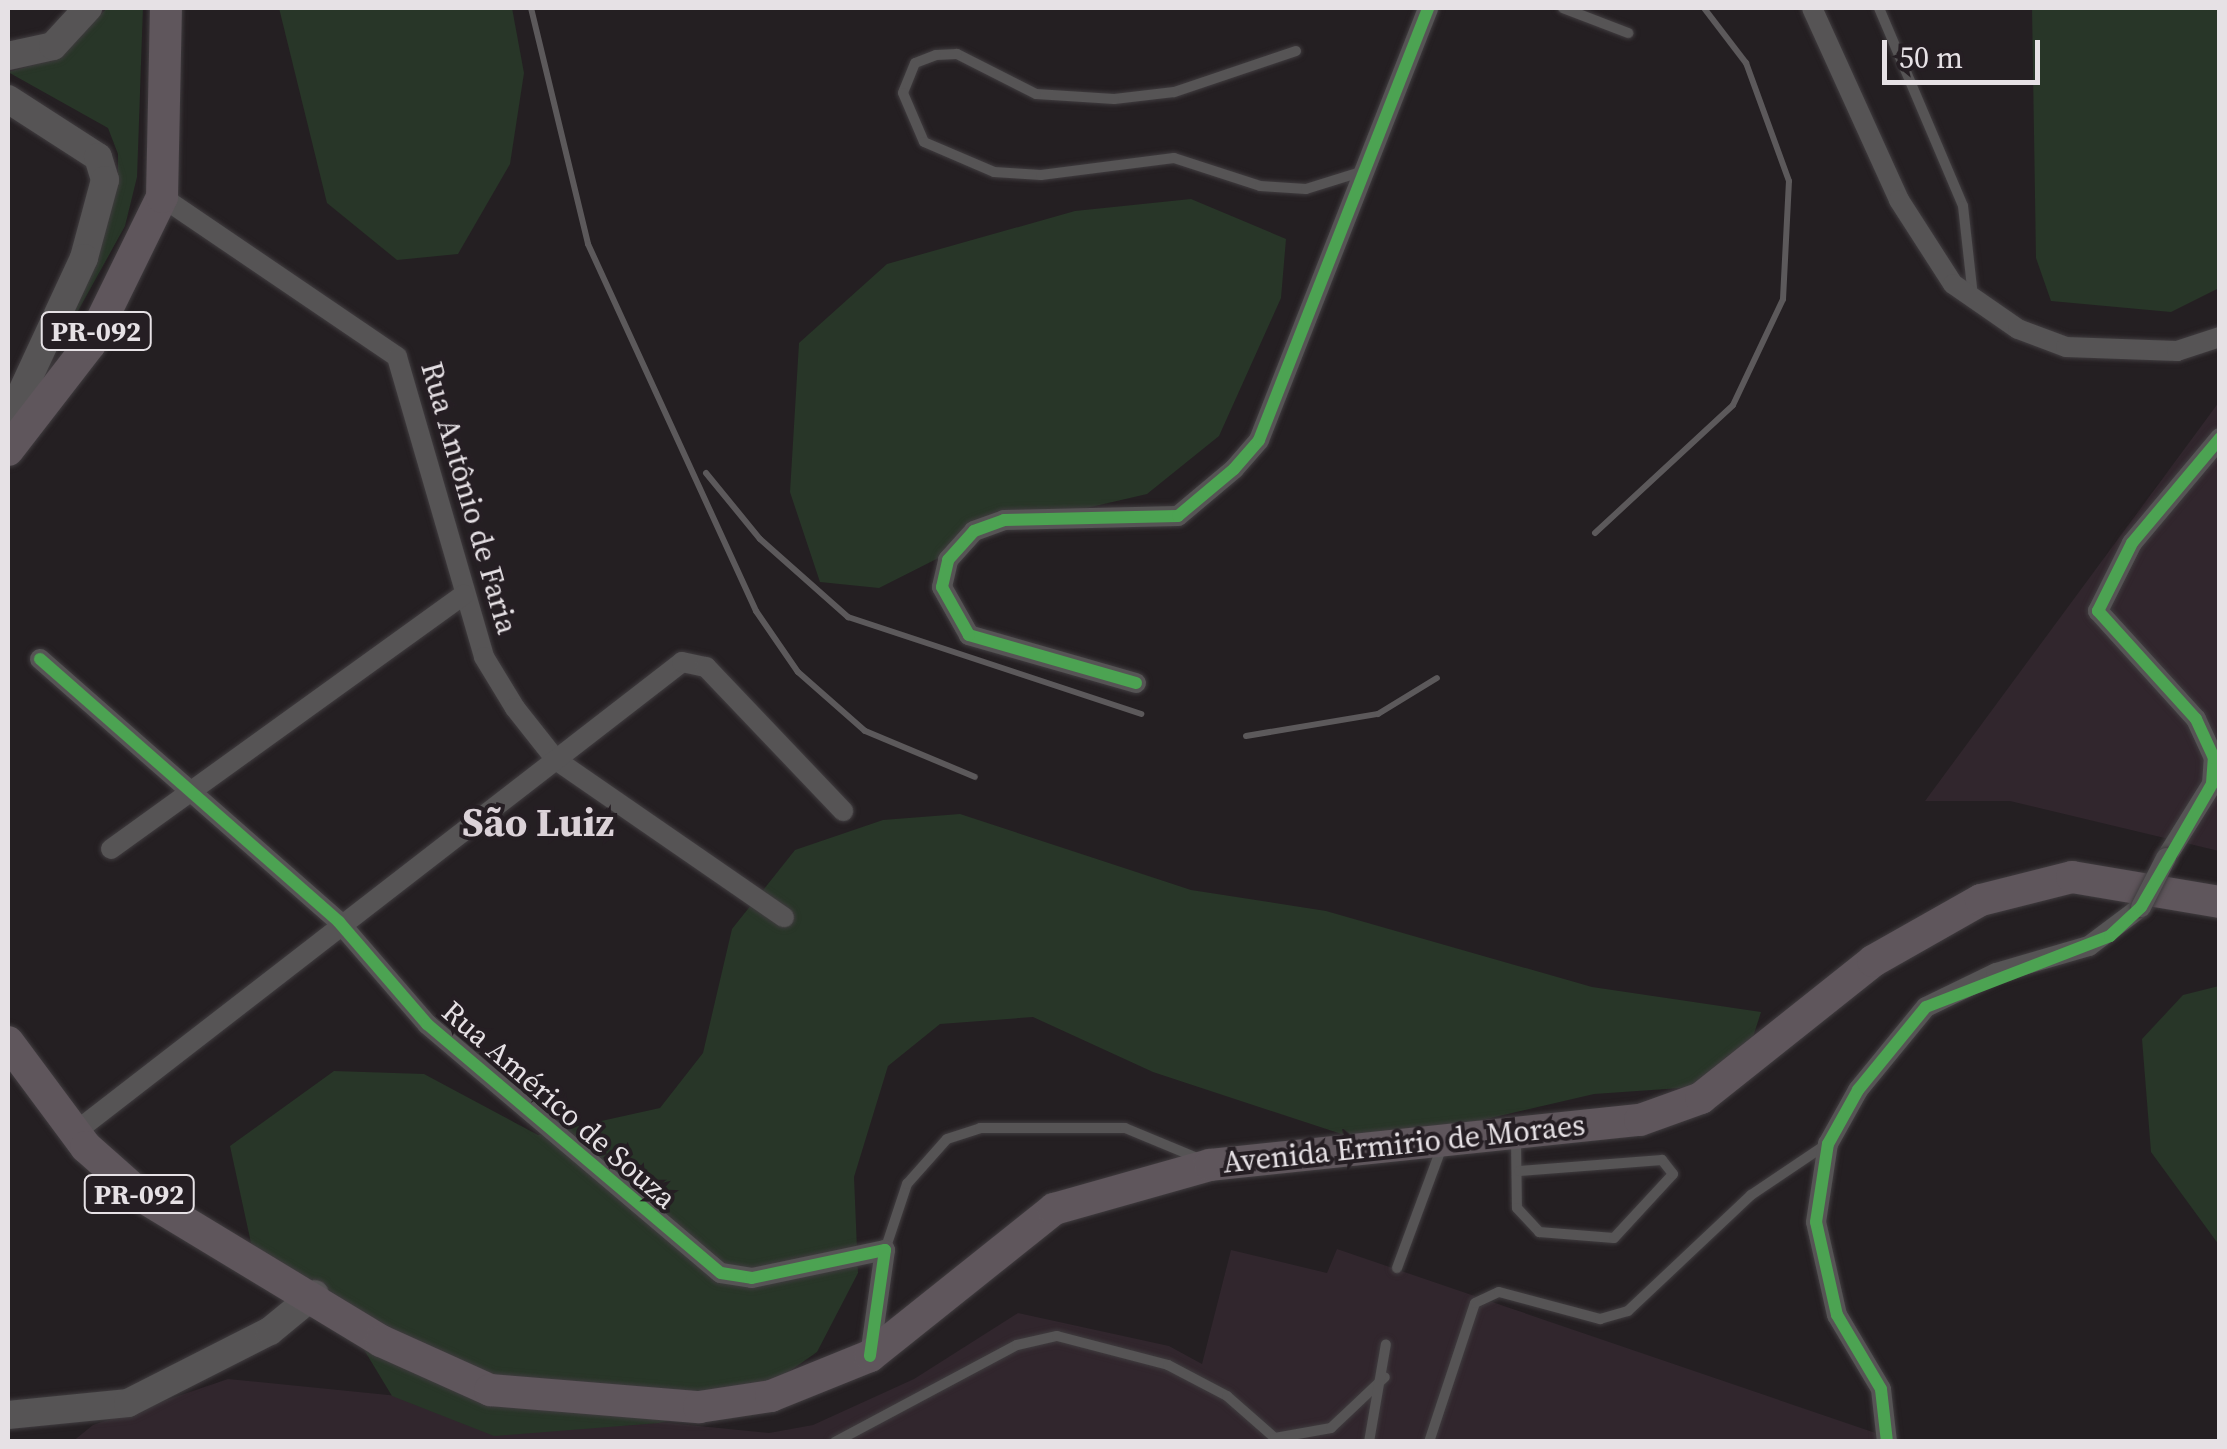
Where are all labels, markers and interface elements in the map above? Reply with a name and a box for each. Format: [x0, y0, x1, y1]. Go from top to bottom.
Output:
scale bar [1887, 20, 2044, 82]
text: 50 m [1899, 37, 1963, 78]
road number: PR-092 [38, 308, 154, 354]
street label: Rua Antônio de Faria [413, 358, 525, 638]
district label: São Luiz [462, 798, 614, 846]
street label: Rua Américo de Souza [435, 994, 683, 1216]
street label: Avenida Ermirio de Moraes [1221, 1107, 1587, 1181]
road number: PR-092 [82, 1171, 196, 1217]

